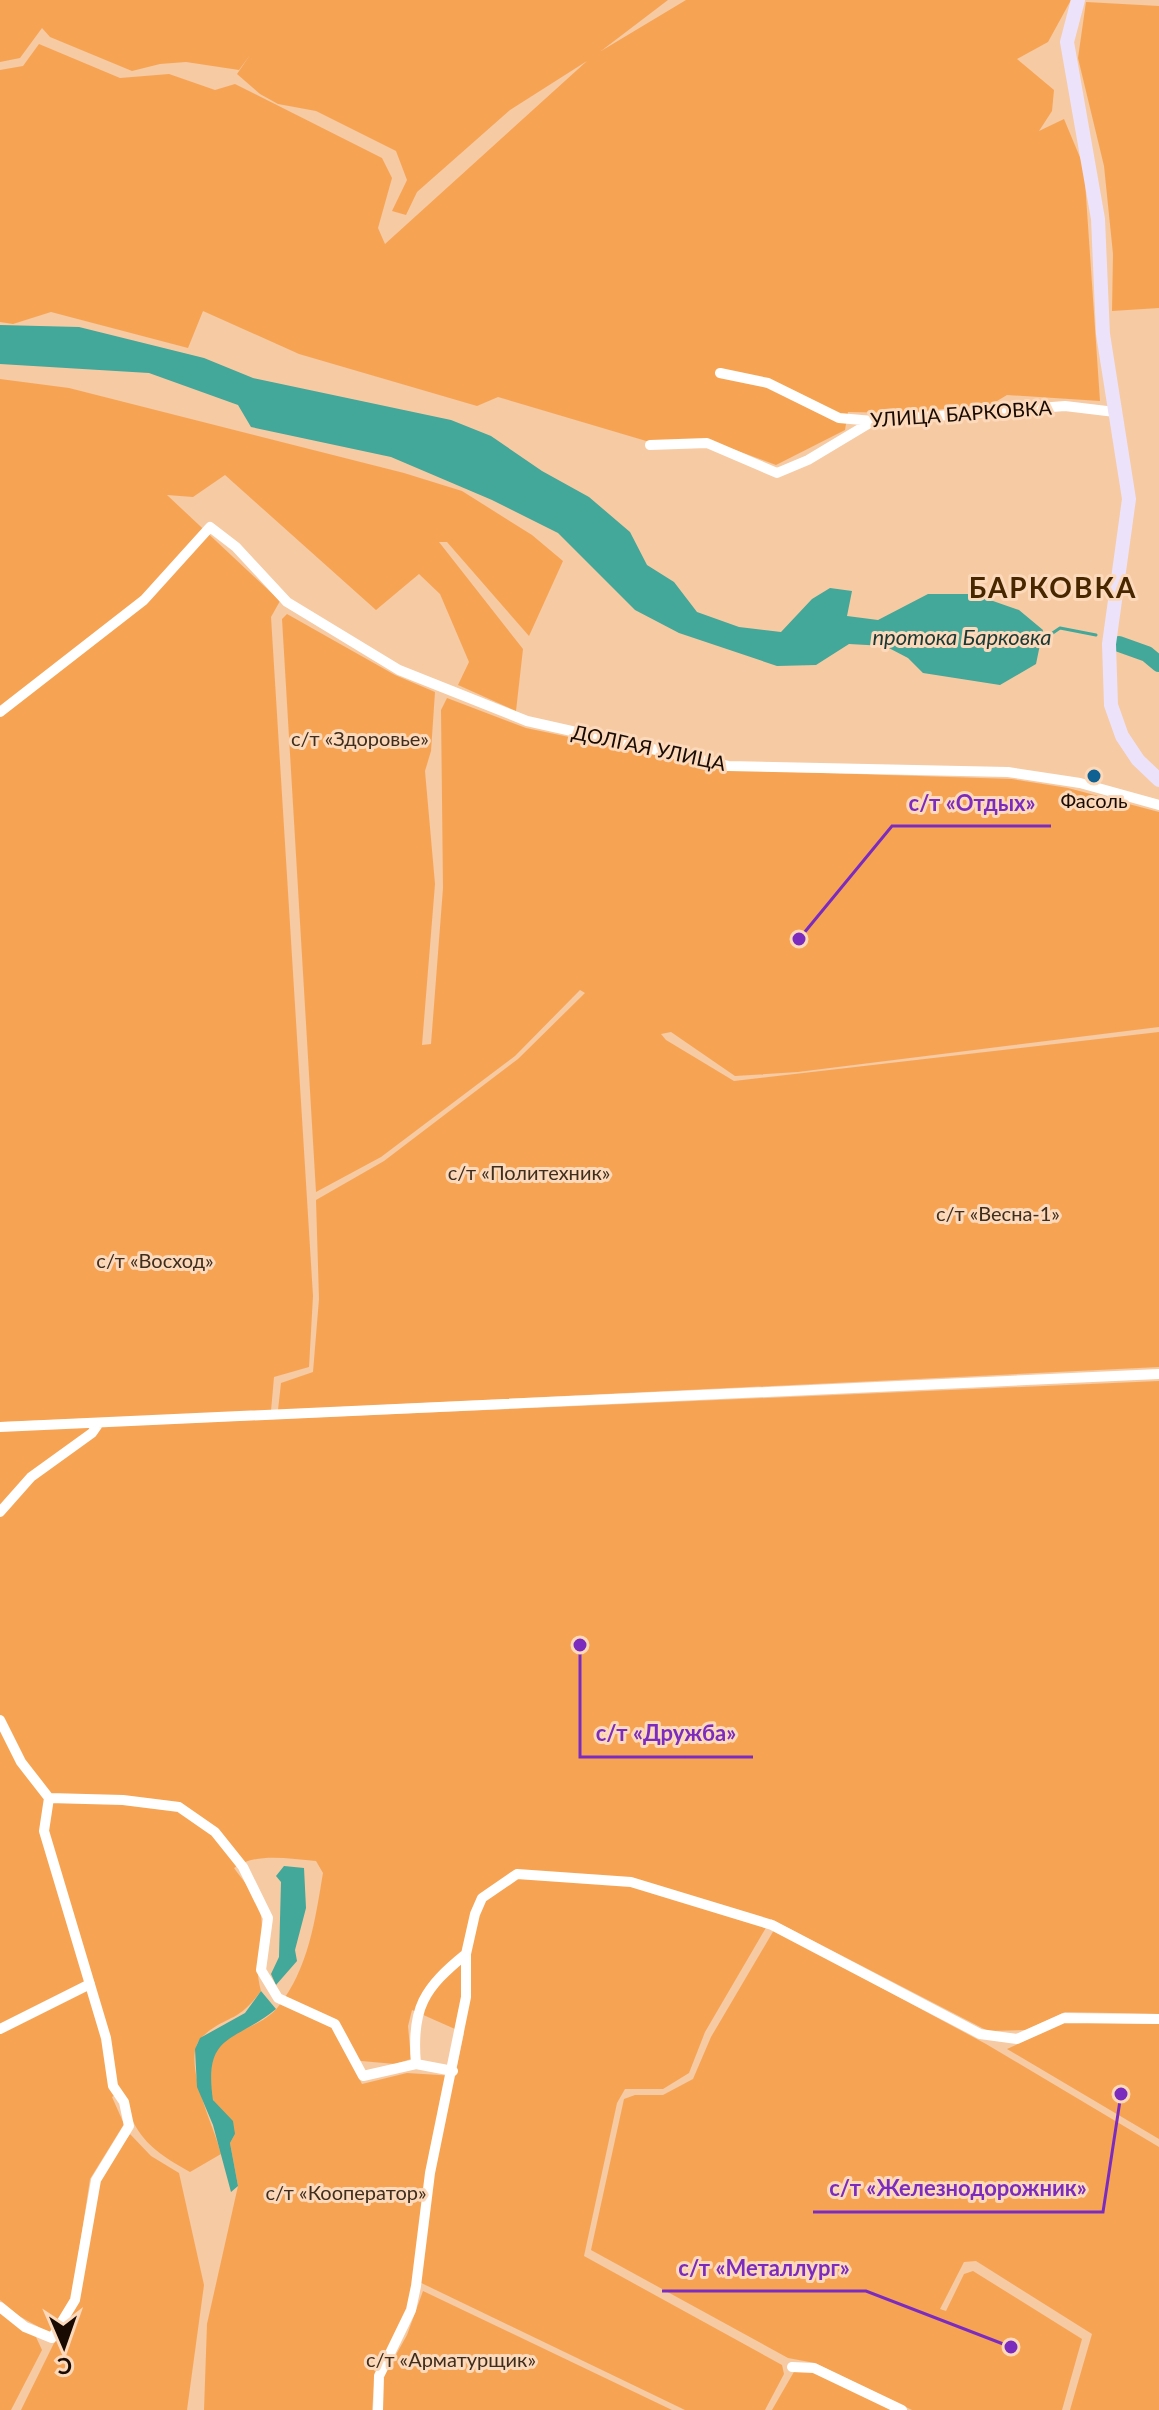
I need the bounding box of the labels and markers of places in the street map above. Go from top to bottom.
marker: Фасоль [1085,767,1103,785]
callout: с/т «Отдых» [892,780,1051,826]
place label: Фасоль [1061,788,1128,812]
callout: с/т «Дружба» [580,1711,753,1757]
callout: с/т «Железнодорожник» [813,2166,1103,2212]
callout: с/т «Металлург» [662,2245,866,2291]

